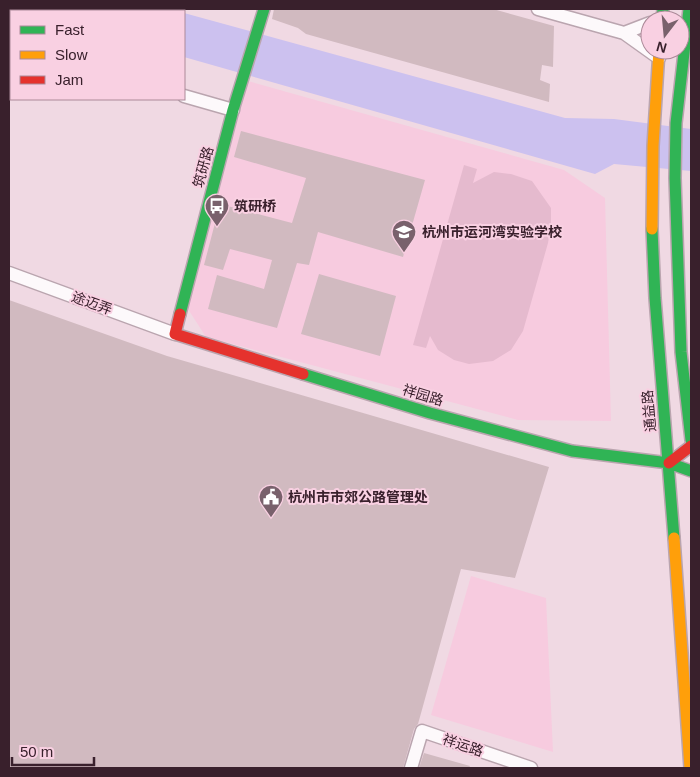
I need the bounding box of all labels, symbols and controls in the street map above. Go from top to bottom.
legend [10,10,185,100]
north arrow [640,10,690,60]
text: Fast [55,21,85,38]
text: N [654,38,668,57]
text: Slow [55,46,88,63]
text: Jam [55,71,83,88]
street label: 筑研路 [190,145,216,189]
bus stop icon: 筑研桥 [204,193,230,227]
place label: 筑研桥 [234,198,276,214]
school or university icon: 杭州市运河湾实验学校 [391,219,417,253]
place label: 杭州市运河湾实验学校 [422,224,562,240]
street label: 途迈弄 [70,288,114,318]
street label: 祥园路 [401,381,445,409]
street label: 通益路 [639,389,659,433]
public building icon: 杭州市市郊公路管理处 [258,484,284,518]
place label: 杭州市市郊公路管理处 [288,489,428,505]
street label: 祥运路 [441,731,485,759]
scale bar [12,734,95,766]
text: 50 m [20,743,53,760]

